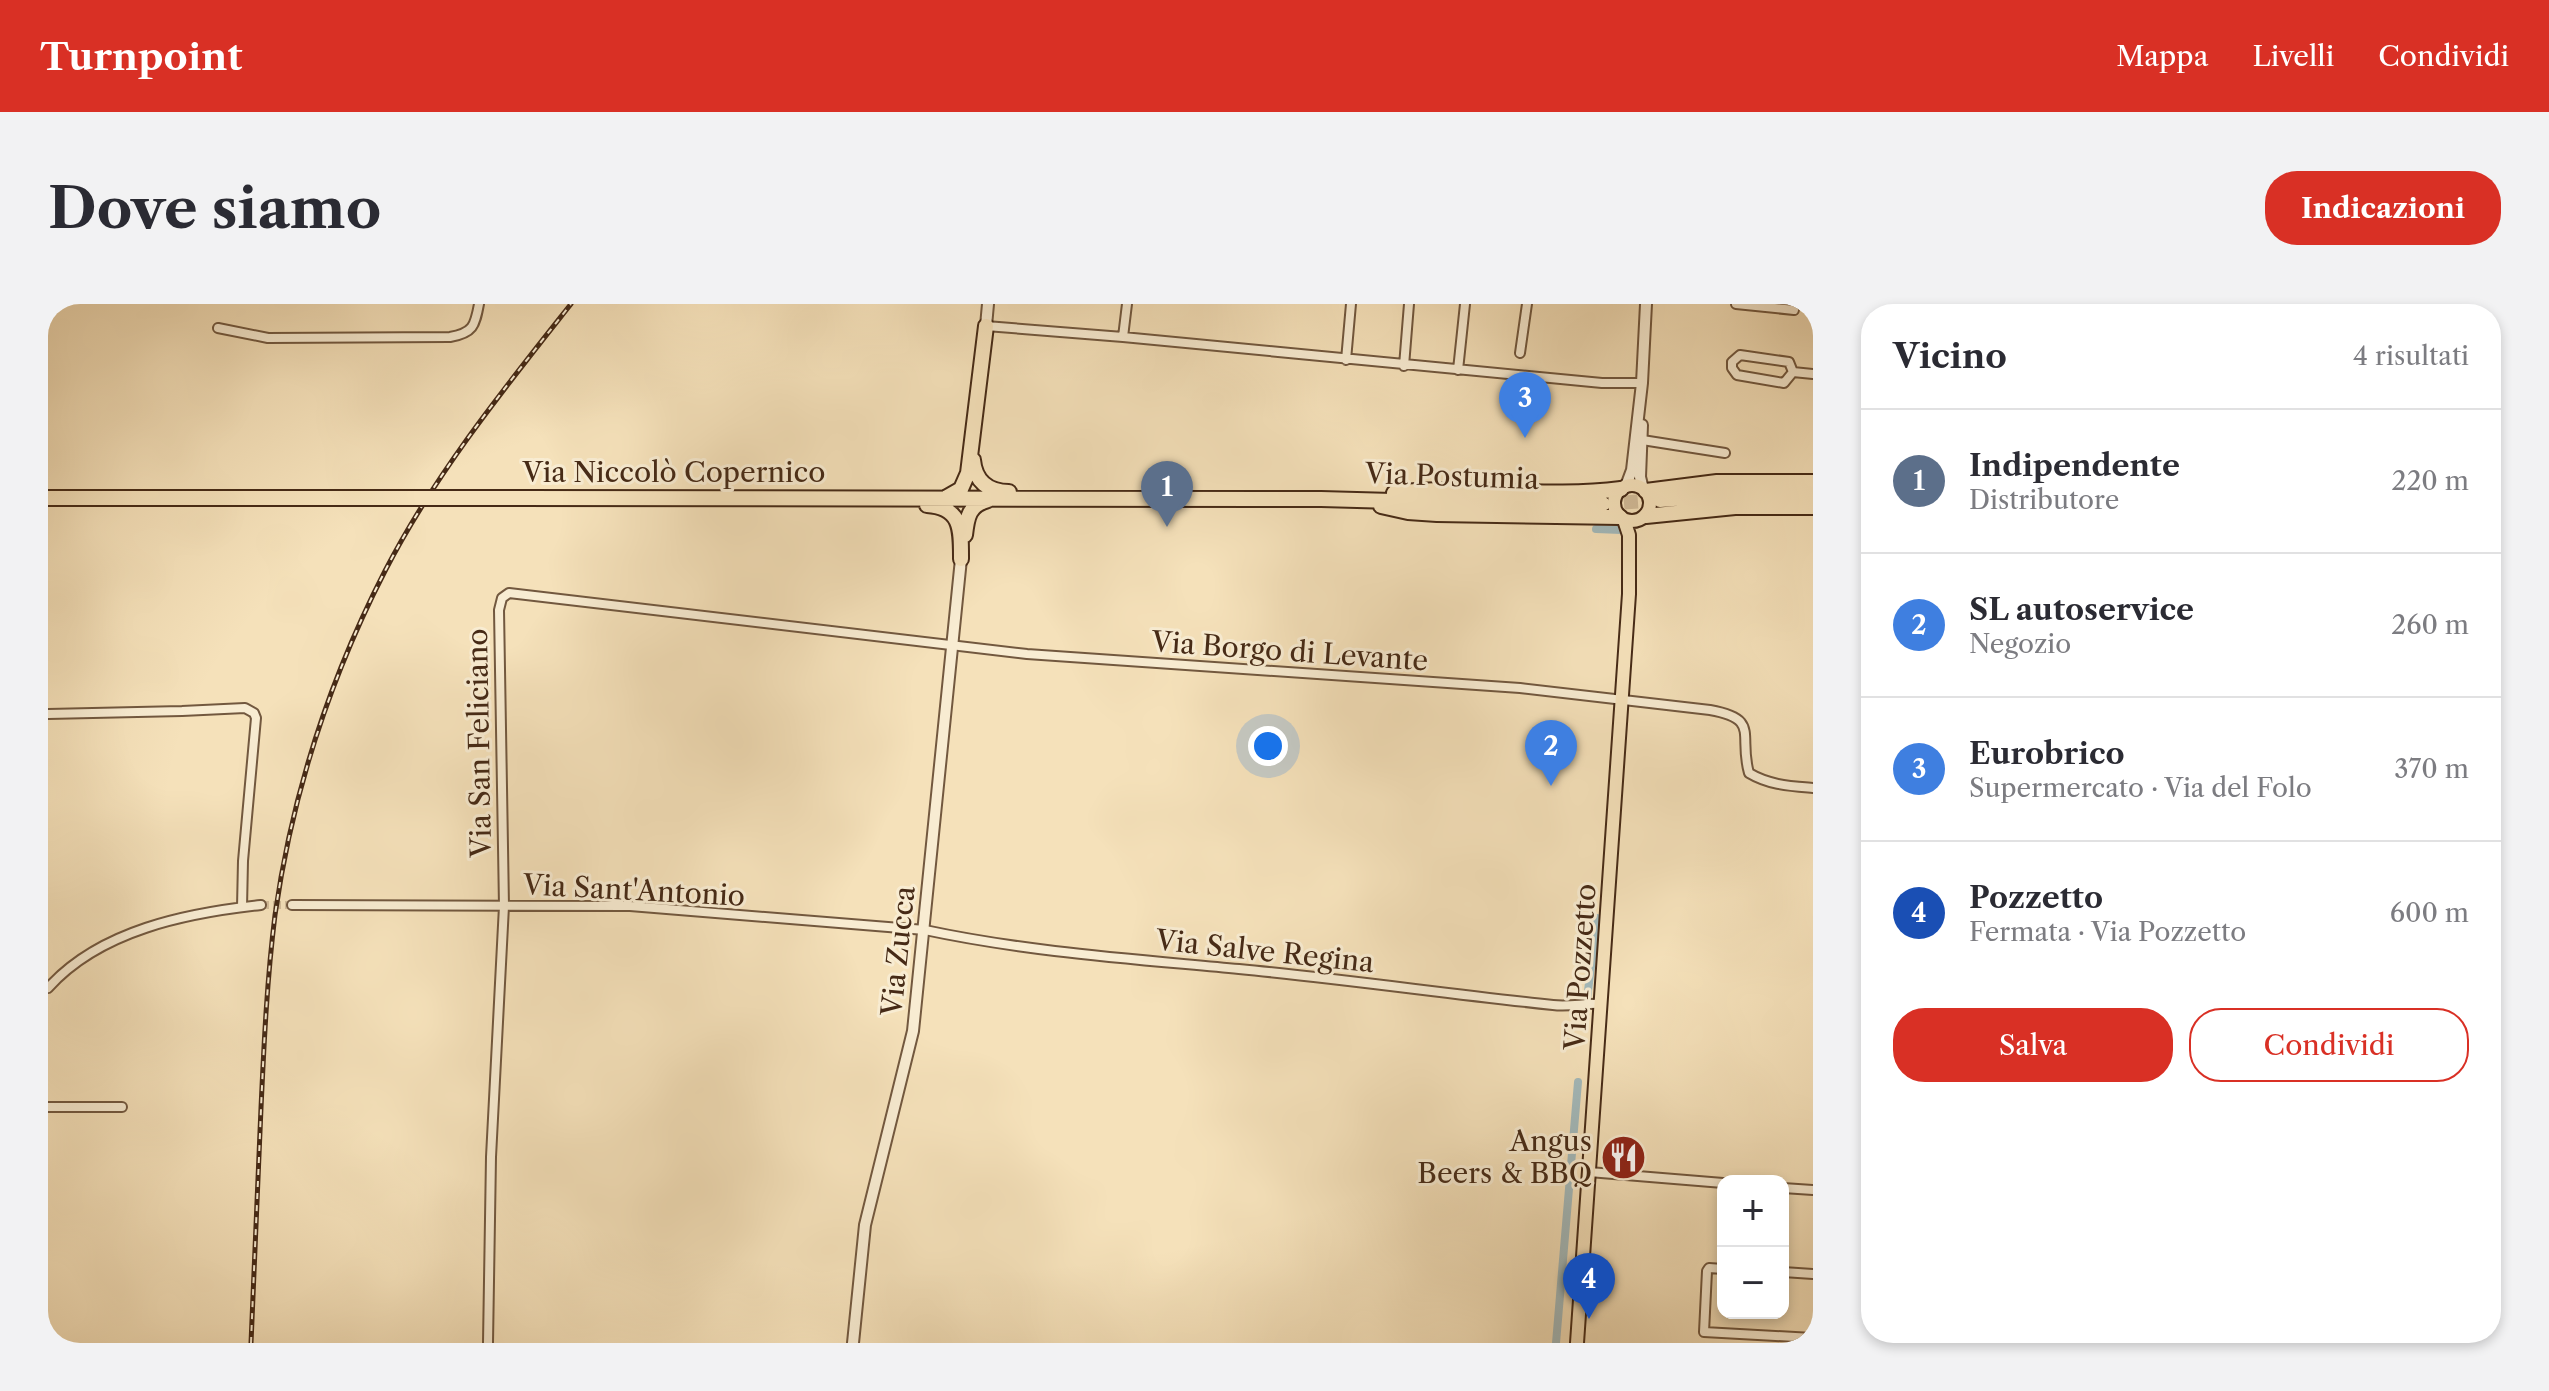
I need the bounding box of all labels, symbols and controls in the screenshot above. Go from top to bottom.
text: Turnpoint [40,33,242,80]
text: Mappa [2116,39,2208,73]
text: Livelli [2252,39,2334,73]
text: Condividi [2378,39,2509,73]
button: Indicazioni [2265,171,2501,245]
text: Dove siamo [48,174,381,243]
text: Vicino [1893,335,2007,377]
text: 4 risultati [2353,340,2469,372]
pin: 3 [1499,372,1551,438]
text: Indipendente [1969,447,2180,484]
street label: Via Niccolò Copernico [522,455,825,489]
street label: Via Postumia [1363,456,1540,496]
pin: 1 [1141,461,1193,527]
text: 1 [1913,465,1925,497]
text: 220 m [2391,465,2469,497]
text: Distributore [1969,484,2119,516]
text: SL autoservice [1969,591,2194,628]
text: 2 [1911,609,1927,641]
text: 260 m [2391,609,2469,641]
street label: Via Borgo di Levante [1150,624,1429,678]
street label: Via San Feliciano [460,628,498,859]
text: Negozio [1969,628,2071,660]
pin: 2 [1525,720,1577,786]
your location [1248,726,1288,766]
text: Eurobrico [1969,735,2125,772]
text: 3 [1912,753,1926,785]
text: 370 m [2394,753,2469,785]
text: Supermercato · Via del Folo [1969,772,2312,804]
street label: Via Sant'Antonio [521,867,746,913]
text: Pozzetto [1969,879,2103,916]
street label: Via Pozzetto [1557,882,1603,1053]
street label: Via Zucca [874,884,922,1019]
text: 4 [1911,897,1927,929]
text: 600 m [2390,897,2469,929]
text: Fermata · Via Pozzetto [1969,916,2246,948]
street label: Via Salve Regina [1153,923,1376,979]
button: Salva [1893,1008,2173,1082]
button: Condividi [2189,1008,2469,1082]
place label: Angus Beers & BBQ [1417,1124,1592,1190]
restaurant icon: Angus Beers & BBQ [1599,1133,1647,1181]
map controls [1717,1175,1789,1319]
button: + [1717,1175,1789,1247]
button: − [1717,1247,1789,1319]
pin: 4 [1563,1253,1615,1319]

